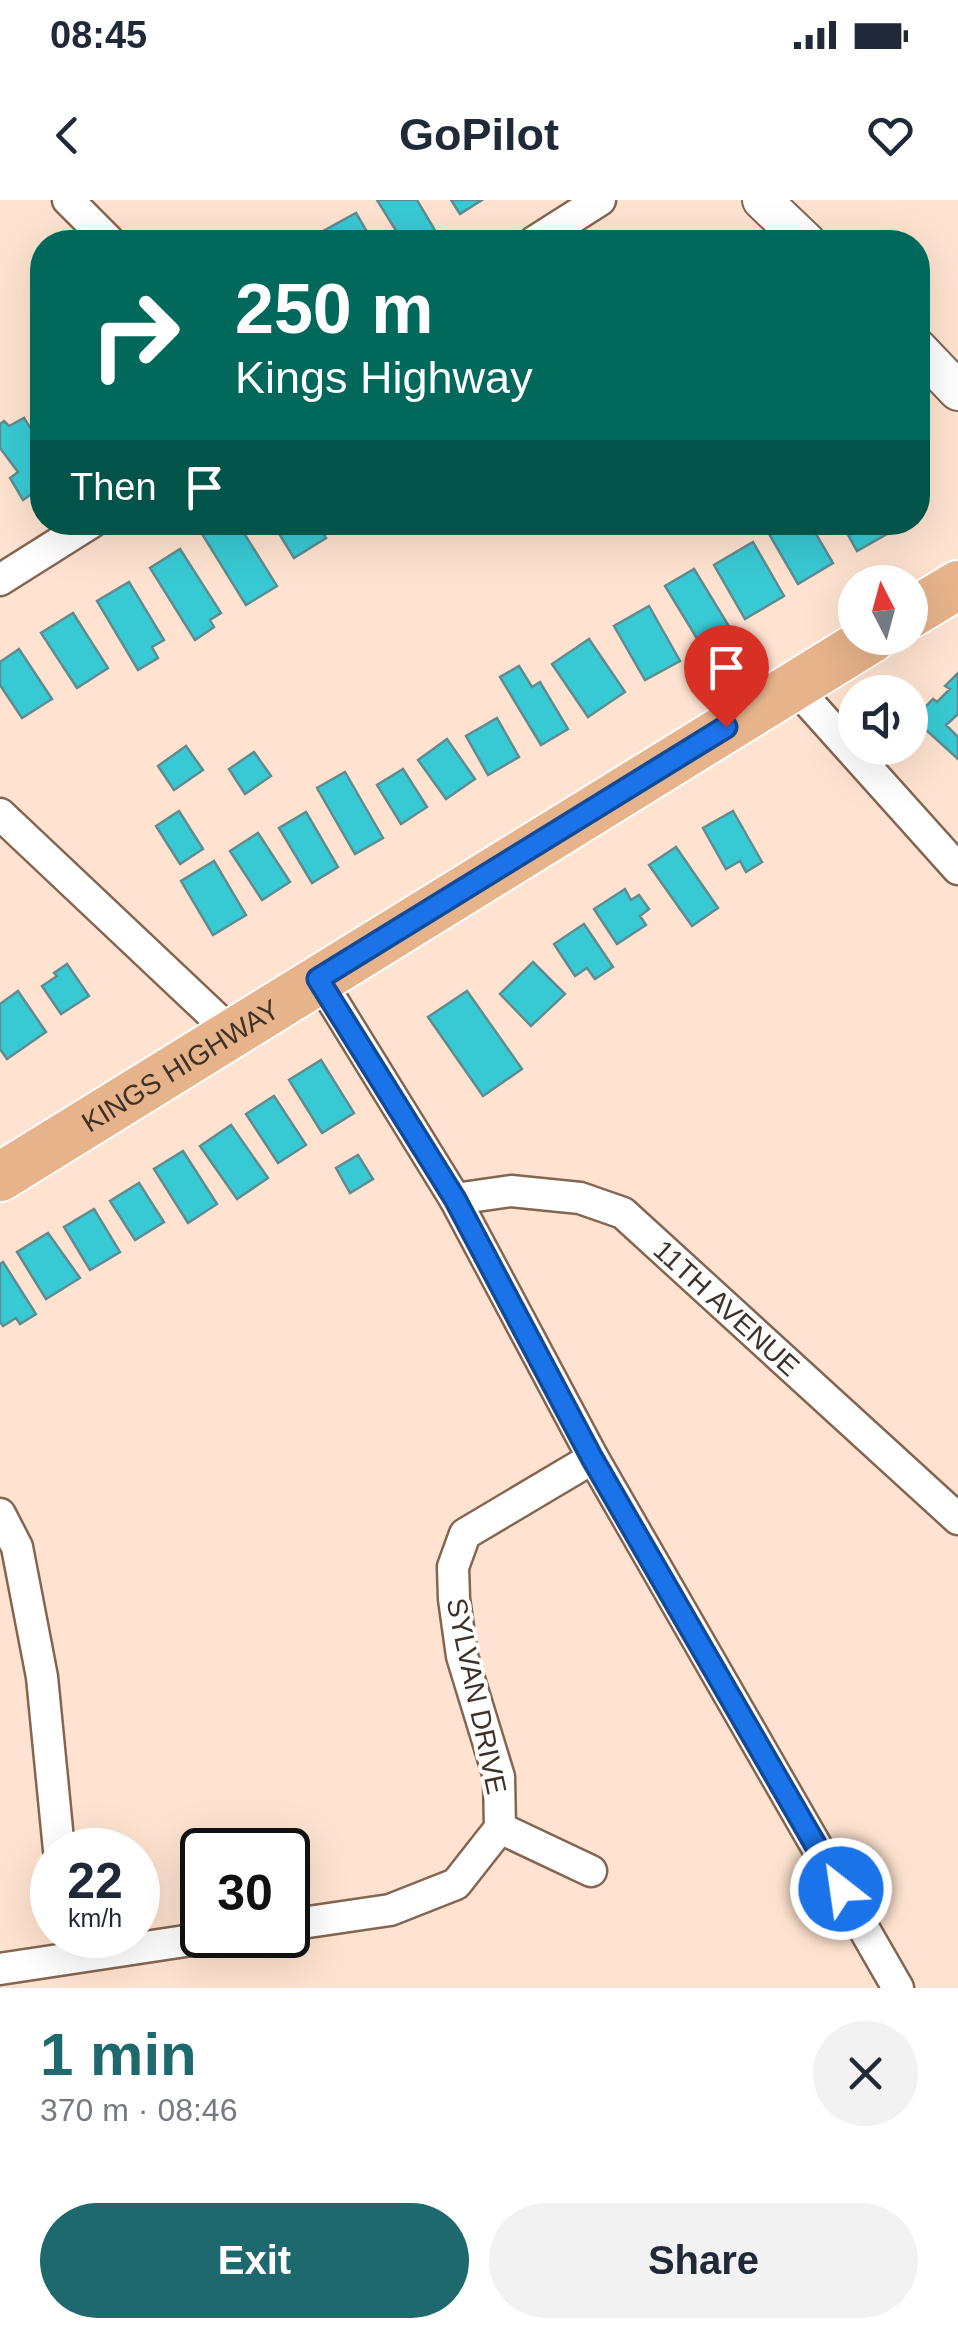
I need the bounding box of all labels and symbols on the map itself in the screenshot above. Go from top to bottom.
north arrow [838,565,928,655]
pin [684,625,769,728]
street label: KINGS HIGHWAY [76,993,285,1138]
street label: 11TH AVENUE [647,1234,805,1382]
street label: SYLVAN DRIVE [441,1595,512,1797]
speed limit sign: 30 [180,1828,310,1958]
position arrow [789,1837,893,1941]

